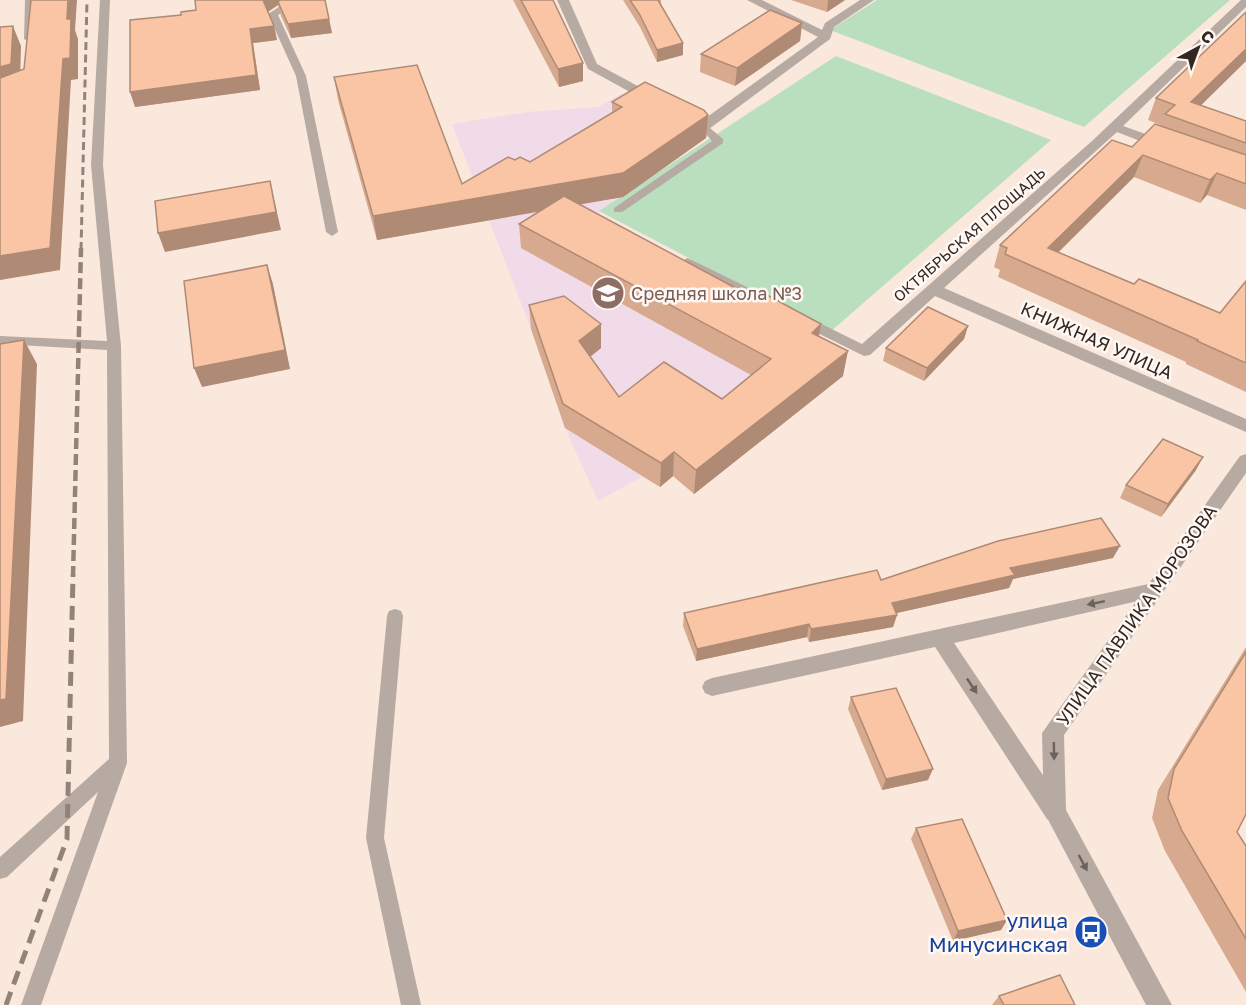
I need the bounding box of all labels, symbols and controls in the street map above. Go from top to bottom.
north arrow [1168,18,1228,78]
text: С [1197,25,1219,48]
street label: ОКТЯБРЬСКАЯ ПЛОЩАДЬ [889,163,1049,305]
school or university icon: Средняя школа №3 [590,275,626,311]
place label: Средняя школа №3 [631,282,802,304]
street label: КНИЖНАЯ УЛИЦА [1018,297,1176,383]
street label: УЛИЦА ПАВЛИКА МОРОЗОВА [1051,500,1221,730]
one-way arrow [1087,599,1105,609]
one-way arrow [966,678,977,694]
one-way arrow [1049,742,1058,761]
one-way arrow [1078,855,1088,872]
place label: улица Минусинская [929,907,1068,957]
bus stop icon: улица Минусинская [1073,914,1109,950]

